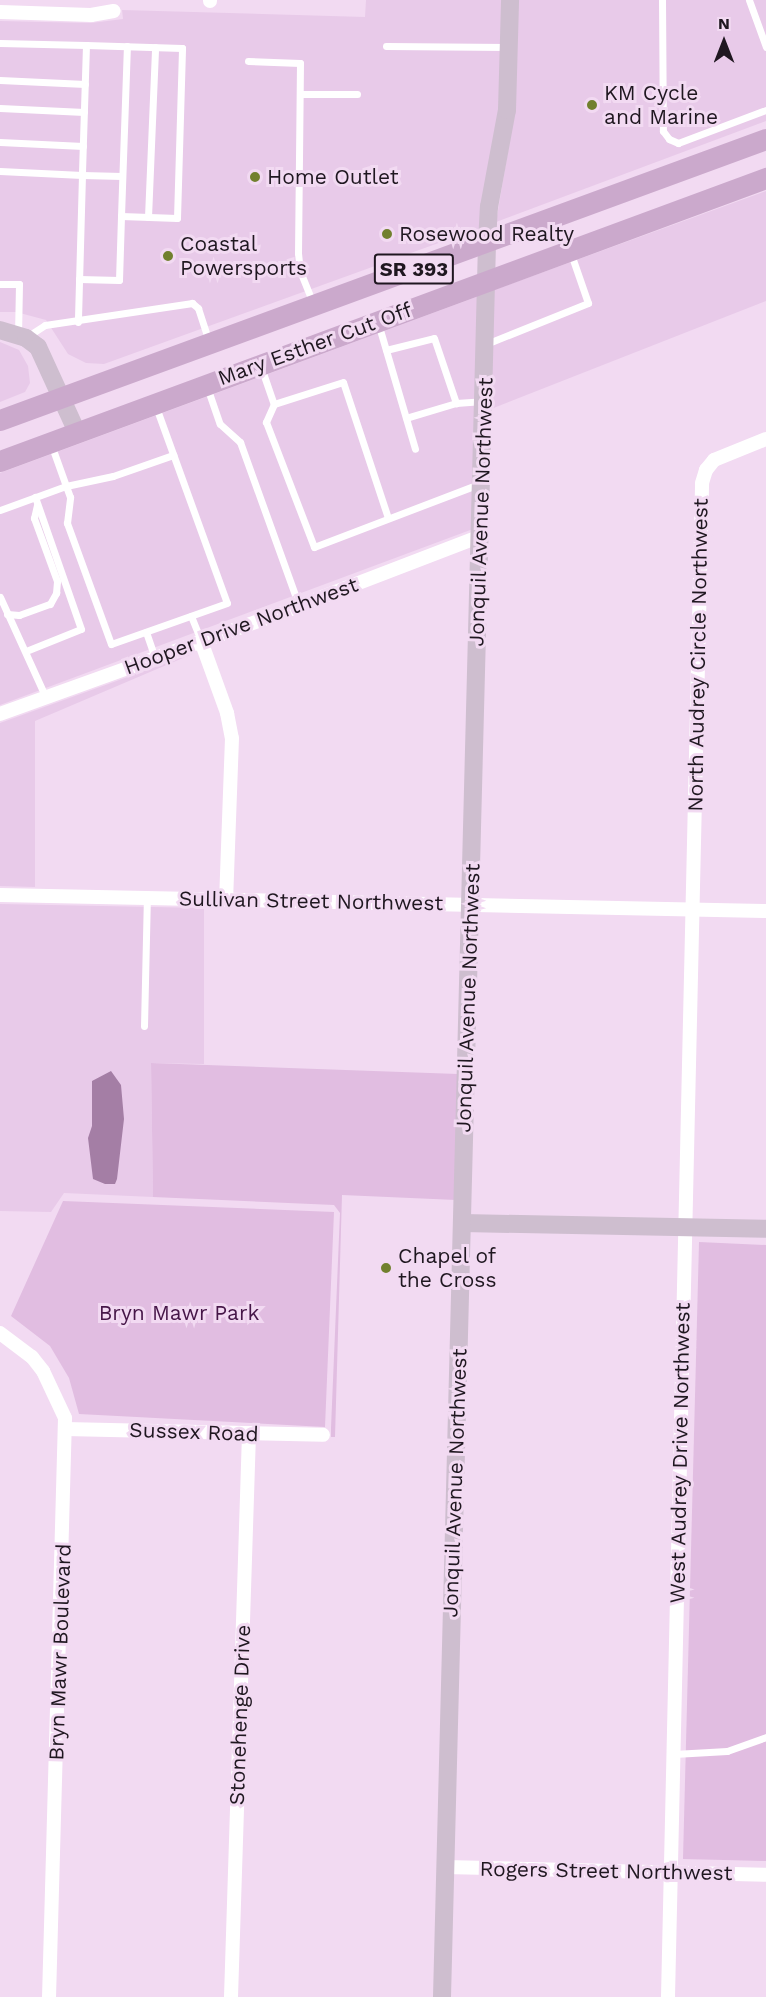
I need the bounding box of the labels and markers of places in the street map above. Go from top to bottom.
place label: KM Cycle and Marine [604,80,718,130]
marker: KM Cycle and Marine [585,98,599,112]
place label: Home Outlet [267,164,399,190]
marker: Home Outlet [248,170,262,184]
place label: Rosewood Realty [399,221,574,247]
marker: Rosewood Realty [380,227,394,241]
place label: Coastal Powersports [180,231,307,281]
marker: Coastal Powersports [161,249,175,263]
place label: Chapel of the Cross [398,1243,497,1293]
marker: Chapel of the Cross [379,1261,393,1275]

